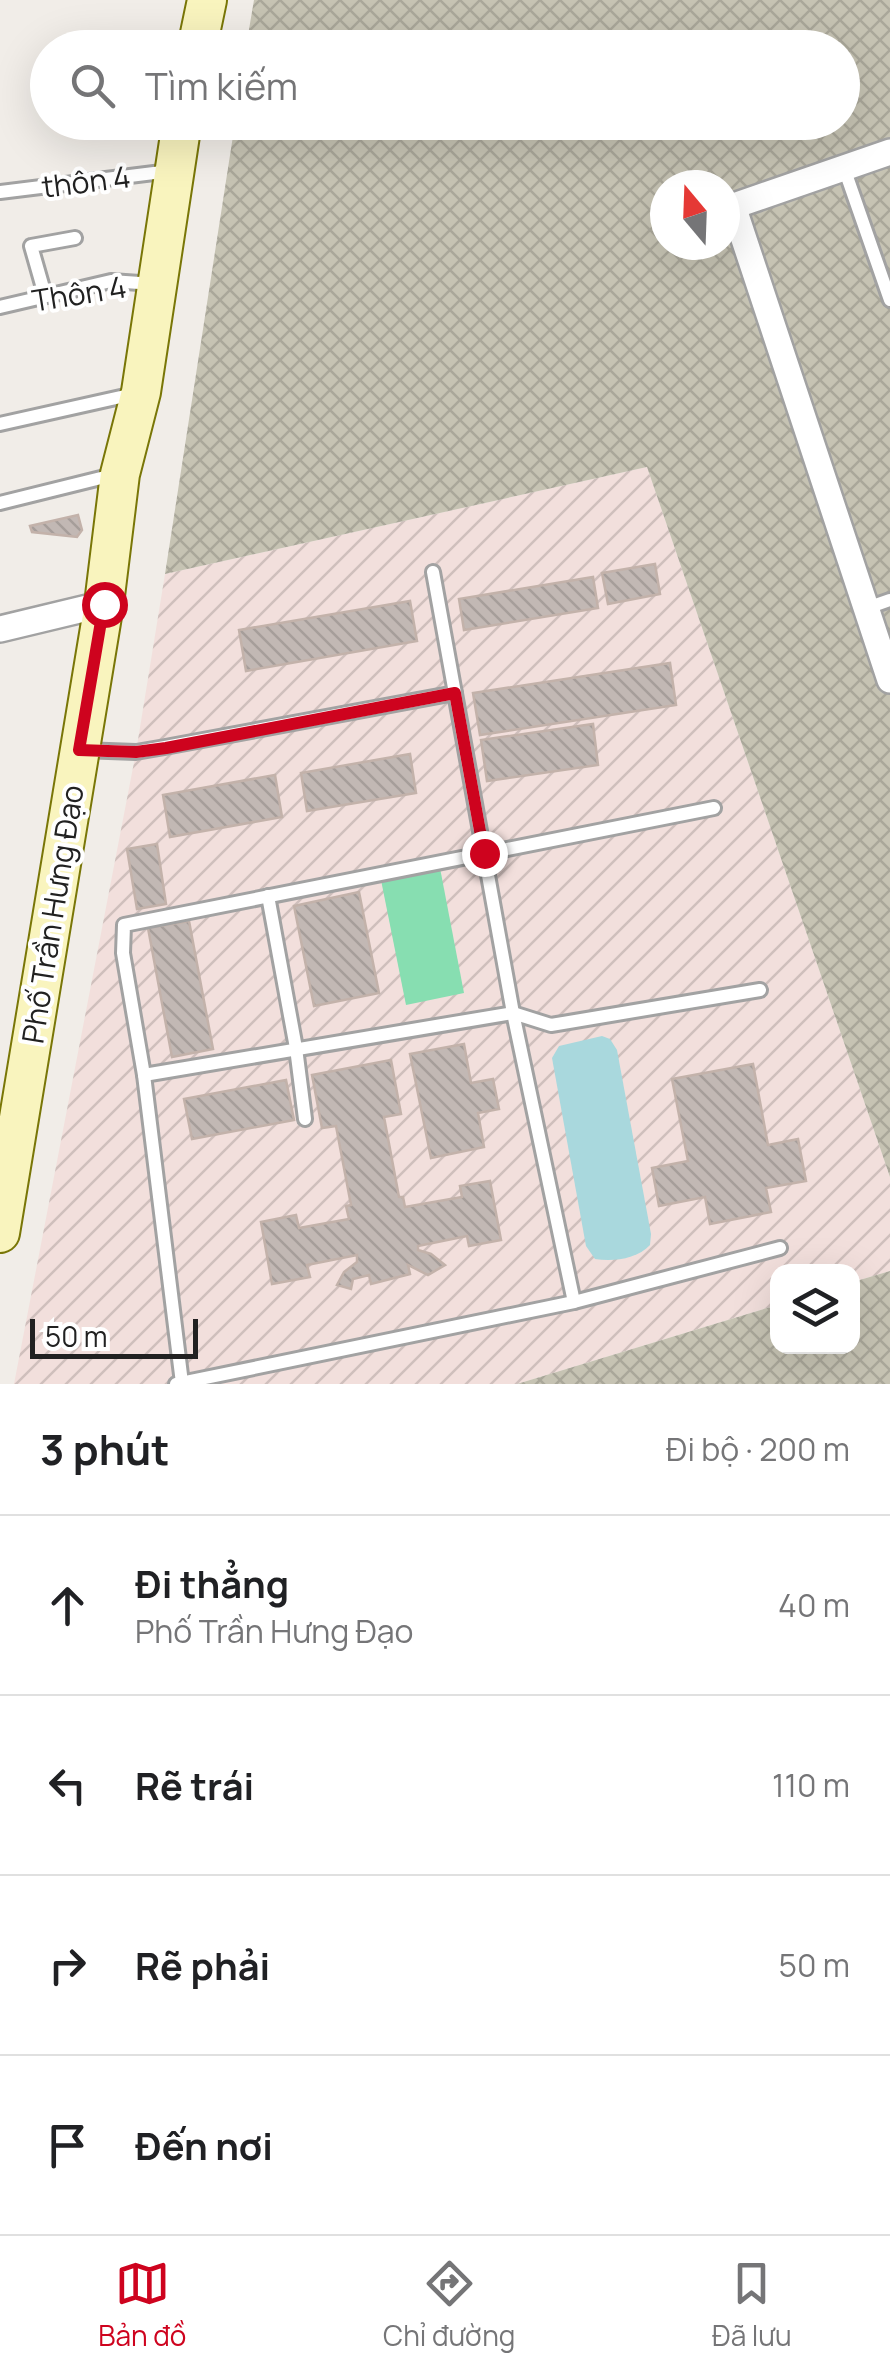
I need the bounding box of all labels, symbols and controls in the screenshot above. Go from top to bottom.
search box [30,30,860,140]
icon: search [65,58,120,113]
text: Tìm kiếm [145,59,298,111]
street label: thôn 4 [39,155,133,207]
north arrow [650,170,740,260]
street label: Thôn 4 [29,265,129,321]
route start [82,582,128,628]
street label: Phố Trần Hưng Đạo [11,782,93,1046]
route end [462,831,508,877]
map controls [770,1264,860,1354]
button: layers [770,1264,860,1354]
scale bar [30,1314,198,1358]
text: 50 m [45,1317,108,1355]
text: 3 phút [40,1420,169,1478]
text: Đi bộ · 200 m [666,1427,850,1471]
text: Đi thẳng [135,1557,289,1609]
icon: ahead [40,1578,95,1633]
text: 40 m [778,1583,850,1627]
text: Phố Trần Hưng Đạo [135,1609,414,1653]
icon: left [40,1758,95,1813]
text: Rẽ trái [135,1759,254,1811]
text: 110 m [772,1763,850,1807]
icon: right [40,1938,95,1993]
text: Rẽ phải [135,1939,270,1991]
text: 50 m [778,1943,850,1987]
icon: arrive [40,2118,95,2173]
text: Đến nơi [135,2119,273,2171]
tab: Bản đồ [98,2256,186,2354]
tab: Chỉ đường [383,2256,515,2354]
tab: Đã lưu [712,2256,792,2354]

